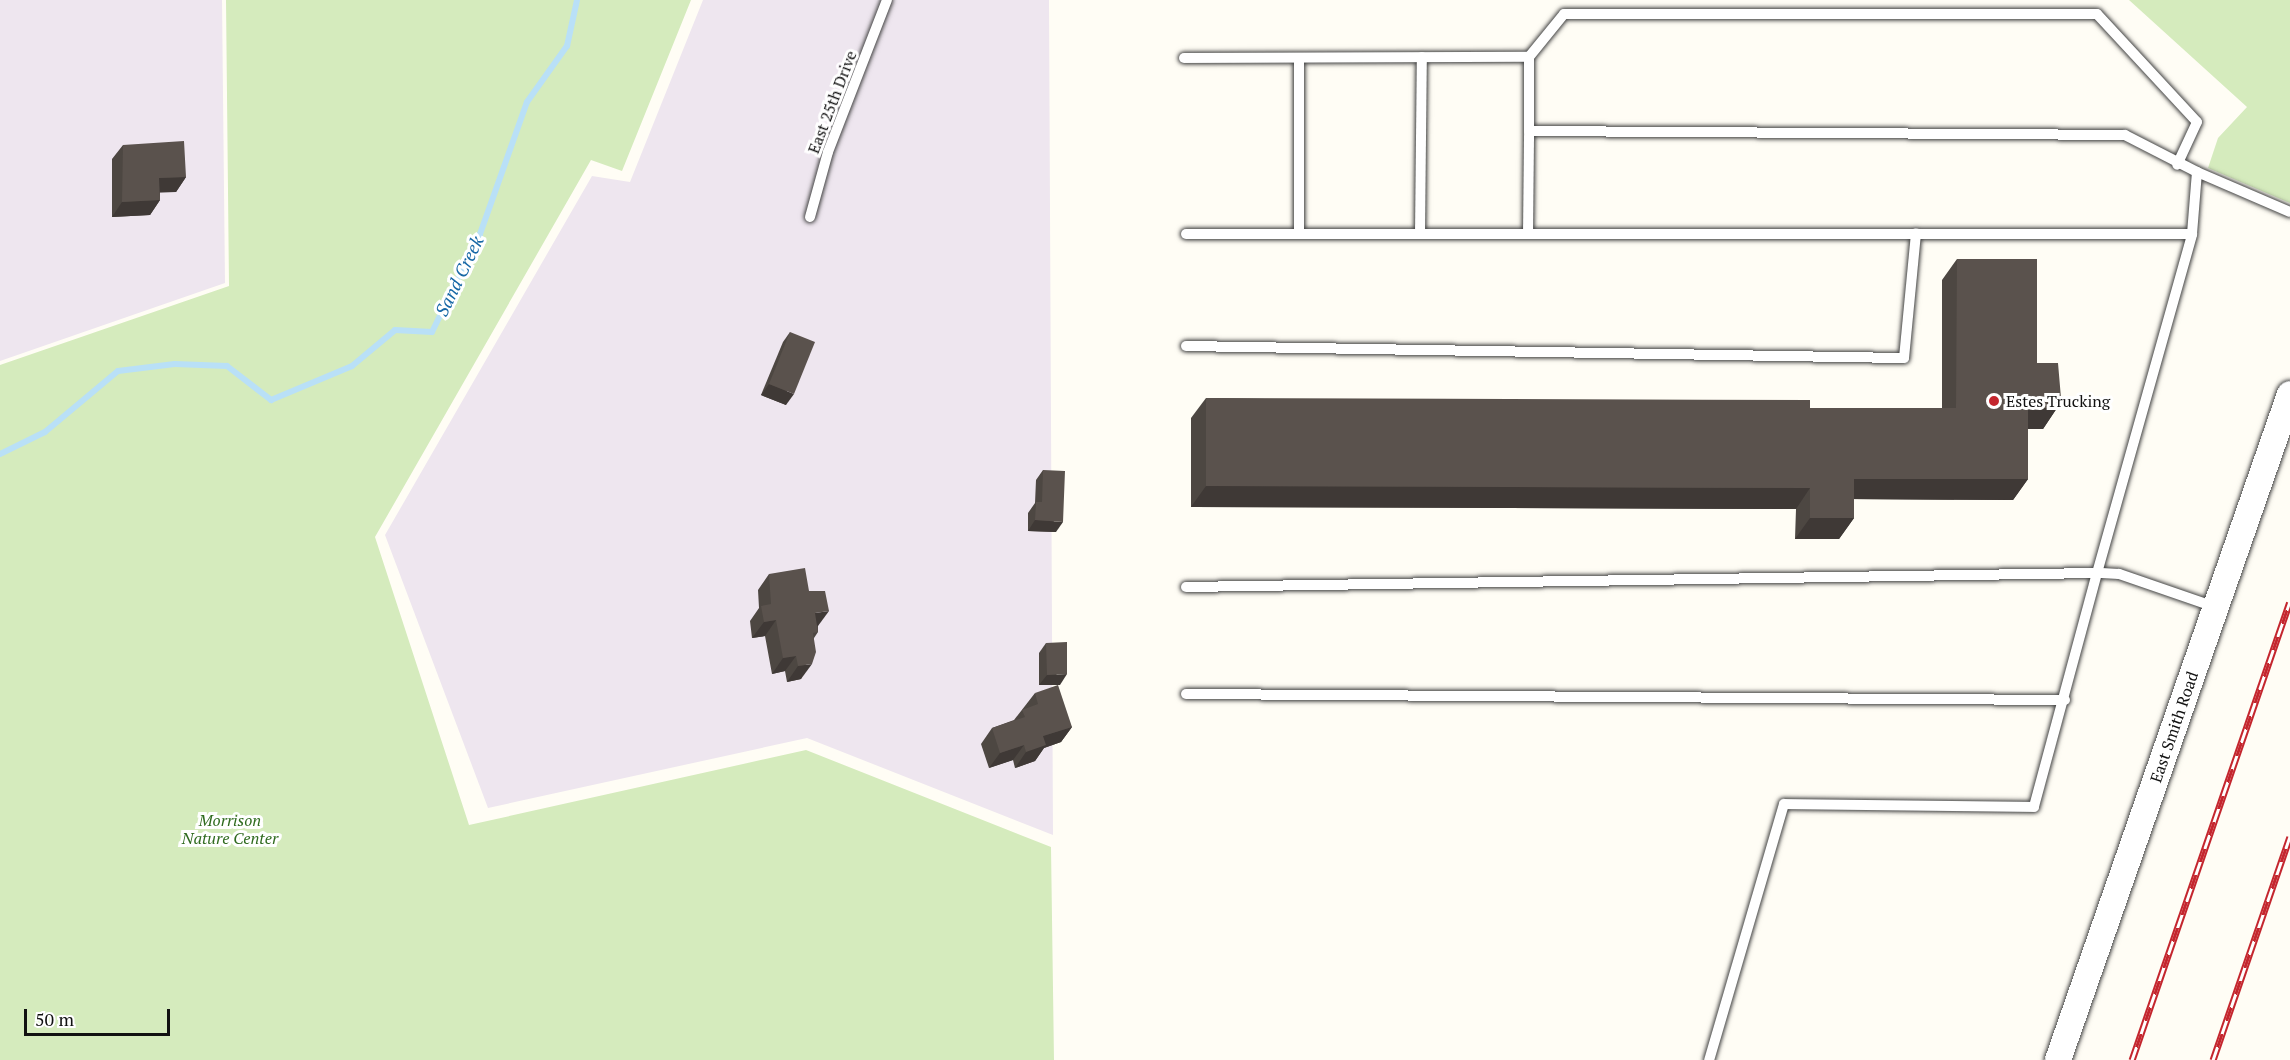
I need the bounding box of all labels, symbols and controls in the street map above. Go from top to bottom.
street label: East 25th Drive [804,48,860,156]
water label: Sand Creek [430,232,488,320]
place label: Estes Trucking [2006,391,2110,411]
marker: Estes Trucking [1987,394,2001,408]
street label: East Smith Road [2146,669,2202,785]
park label: Morrison Nature Center [182,810,278,848]
scale bar [27,997,172,1035]
text: 50 m [35,1007,74,1031]

